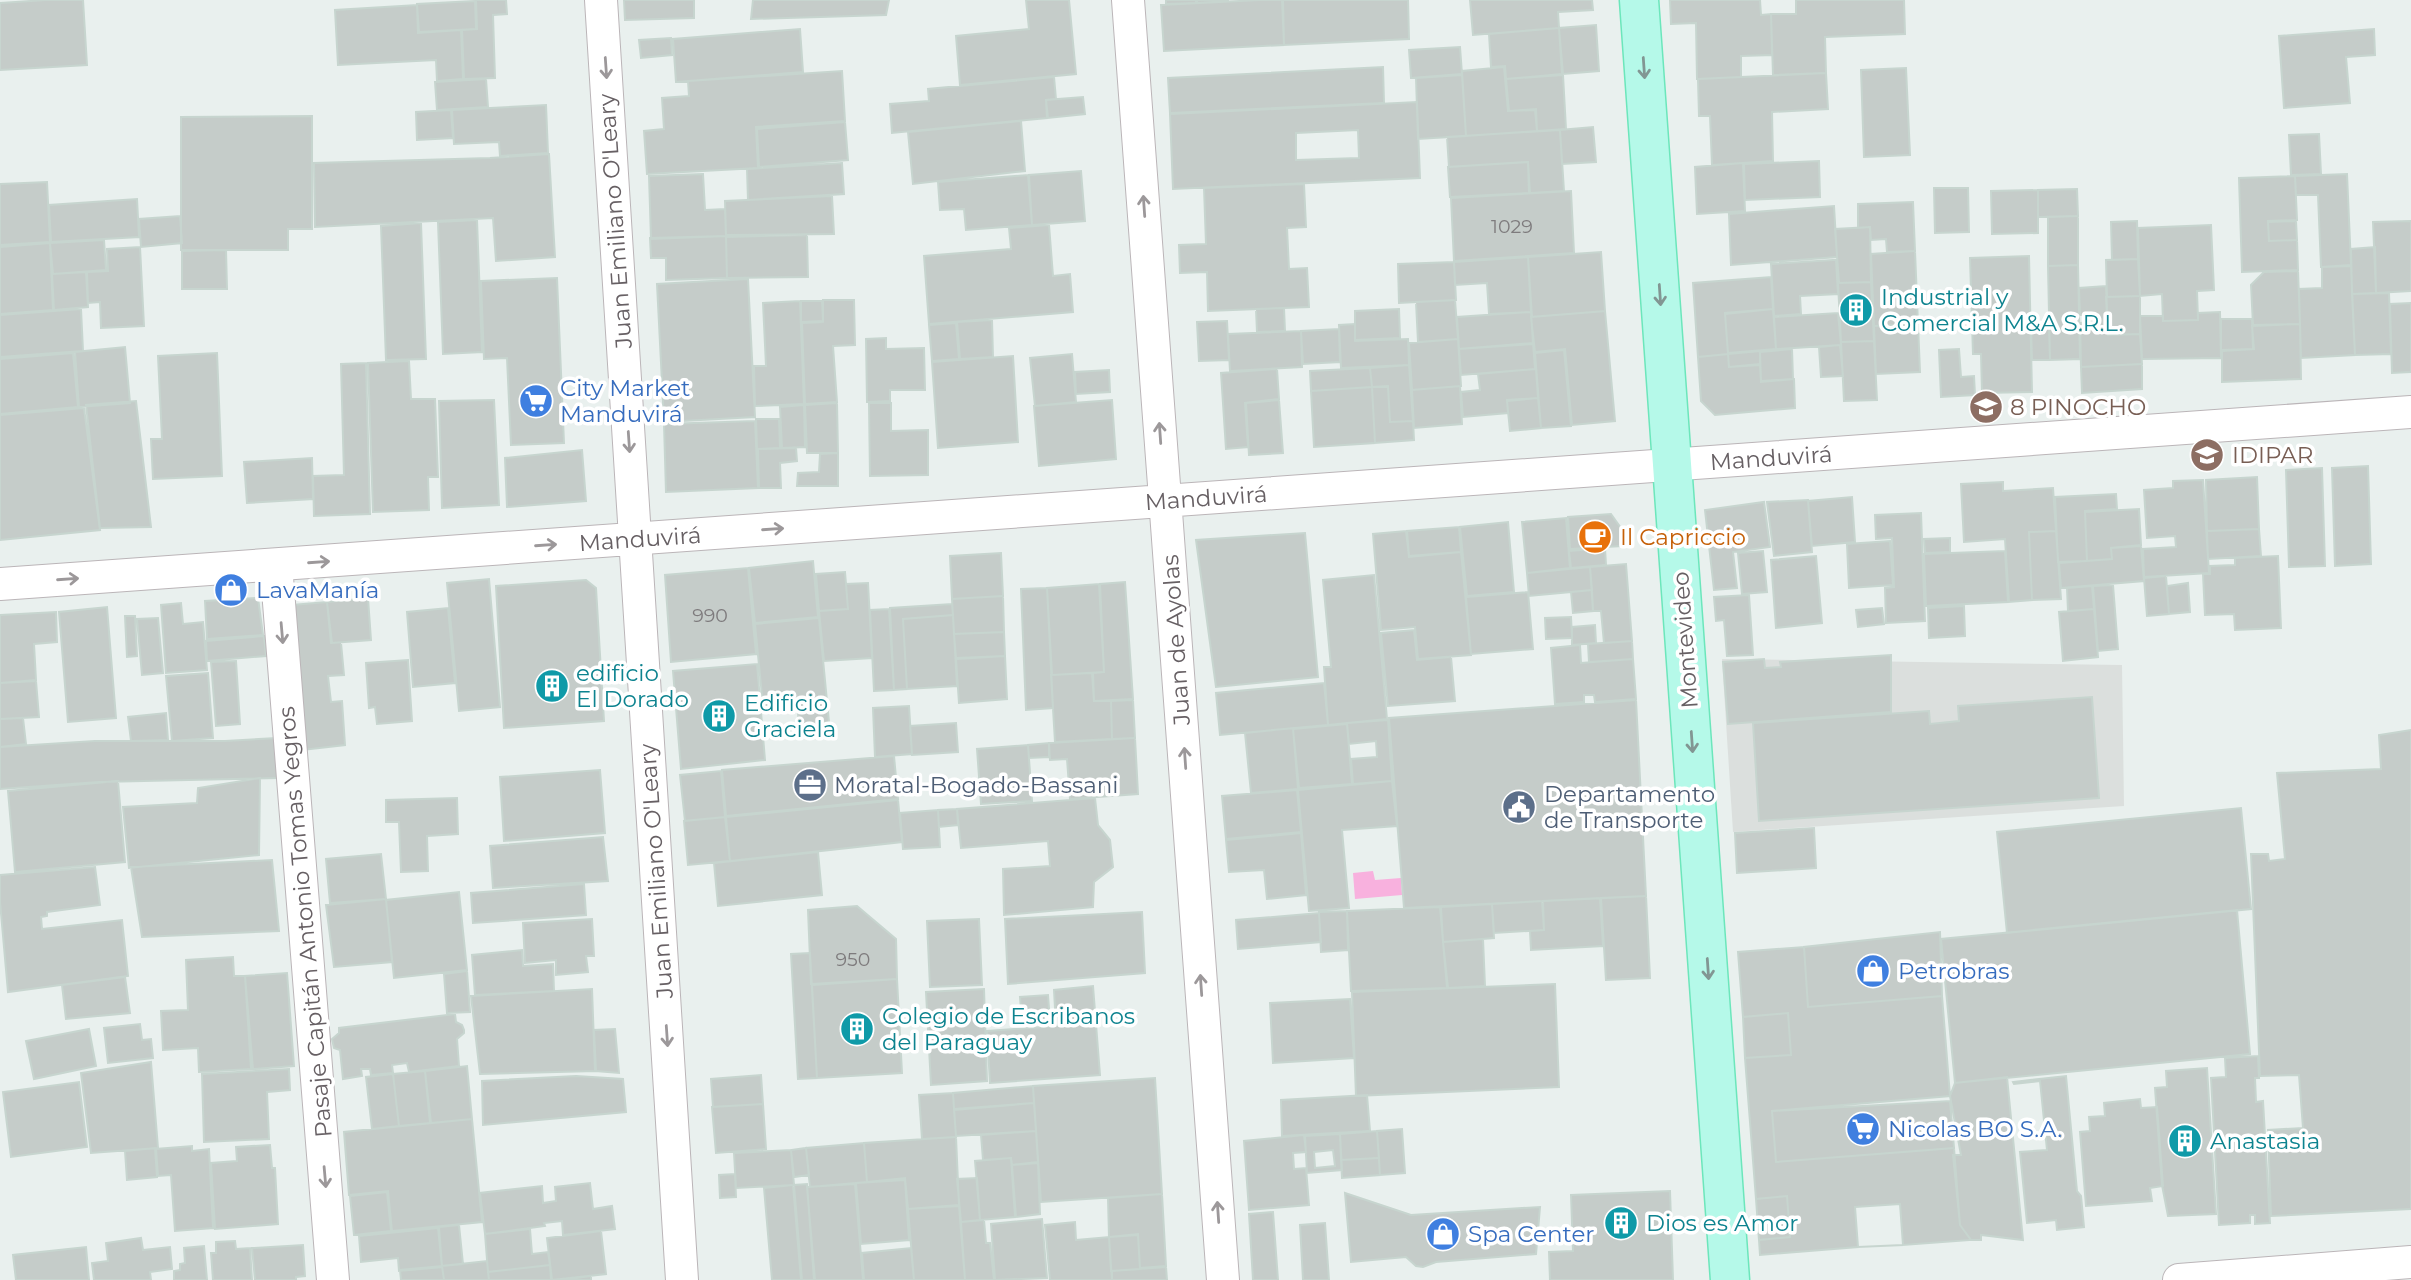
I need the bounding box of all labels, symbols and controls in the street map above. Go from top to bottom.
one-way arrow [600,56,613,79]
one-way arrow [1637,56,1650,79]
street label: Juan Emiliano O'Leary [592,92,638,350]
one-way arrow [1137,196,1150,218]
house number: 1029 [1491,215,1533,238]
one-way arrow [1654,283,1667,306]
place label: Industrial y Comercial M&A S.R.L. [1881,283,2123,337]
building icon: Industrial y Comercial M&A S.R.L. [1837,291,1875,329]
place label: City Market Manduvirá [560,374,690,428]
supermarket icon: City Market Manduvirá [517,382,555,420]
school or university icon: 8 PINOCHO [1967,388,2005,426]
place label: 8 PINOCHO [2010,393,2146,421]
one-way arrow [1154,422,1167,445]
one-way arrow [623,430,636,453]
school or university icon: IDIPAR [2188,436,2226,474]
street label: Manduvirá [1709,440,1833,476]
place label: IDIPAR [2232,441,2314,469]
street label: Manduvirá [1144,480,1268,516]
cafe icon: Il Capriccio [1576,518,1614,556]
street label: Manduvirá [578,521,702,557]
one-way arrow [762,522,784,535]
place label: Il Capriccio [1620,523,1746,551]
one-way arrow [535,539,558,552]
street label: Juan de Ayolas [1156,554,1196,727]
one-way arrow [308,555,331,568]
shop icon: LavaManía [212,571,250,609]
street label: Montevideo [1666,571,1704,709]
one-way arrow [56,573,79,586]
place label: LavaManía [256,576,379,604]
house number: 990 [692,604,728,627]
one-way arrow [276,621,289,643]
place label: edificio El Dorado [576,659,689,713]
building icon: edificio El Dorado [533,667,571,705]
place label: Edificio Graciela [744,689,836,743]
building icon: Edificio Graciela [700,697,738,735]
street label: Pasaje Capitán Antonio Tomas Yegros [272,705,338,1139]
one-way arrow [1686,730,1699,753]
street label: Juan Emiliano O'Leary [633,742,679,1000]
one-way arrow [1178,747,1191,770]
office icon: Moratal-Bogado-Bassani [791,766,829,804]
place label: Moratal-Bogado-Bassani [834,771,1118,799]
place label: Departamento de Transporte [1544,780,1715,834]
public building icon: Departamento de Transporte [1500,788,1538,826]
house number: 950 [836,948,870,971]
shop icon: Petrobras [1854,952,1892,990]
one-way arrow [1702,957,1715,980]
place label: Petrobras [1898,957,2009,985]
one-way arrow [1195,974,1208,997]
place label: Colegio de Escribanos del Paraguay [882,1002,1135,1056]
building icon: Colegio de Escribanos del Paraguay [838,1010,876,1048]
one-way arrow [661,1024,674,1046]
supermarket icon: Nicolas BO S.A. [1844,1110,1882,1148]
place label: Nicolas BO S.A. [1888,1115,2062,1143]
building icon: Anastasia [2166,1122,2204,1160]
place label: Anastasia [2210,1127,2320,1155]
one-way arrow [319,1165,332,1188]
one-way arrow [1211,1201,1224,1224]
building icon: Dios es Amor [1602,1204,1640,1242]
place label: Dios es Amor [1646,1209,1799,1237]
shop icon: Spa Center [1424,1215,1462,1253]
place label: Spa Center [1468,1220,1595,1248]

